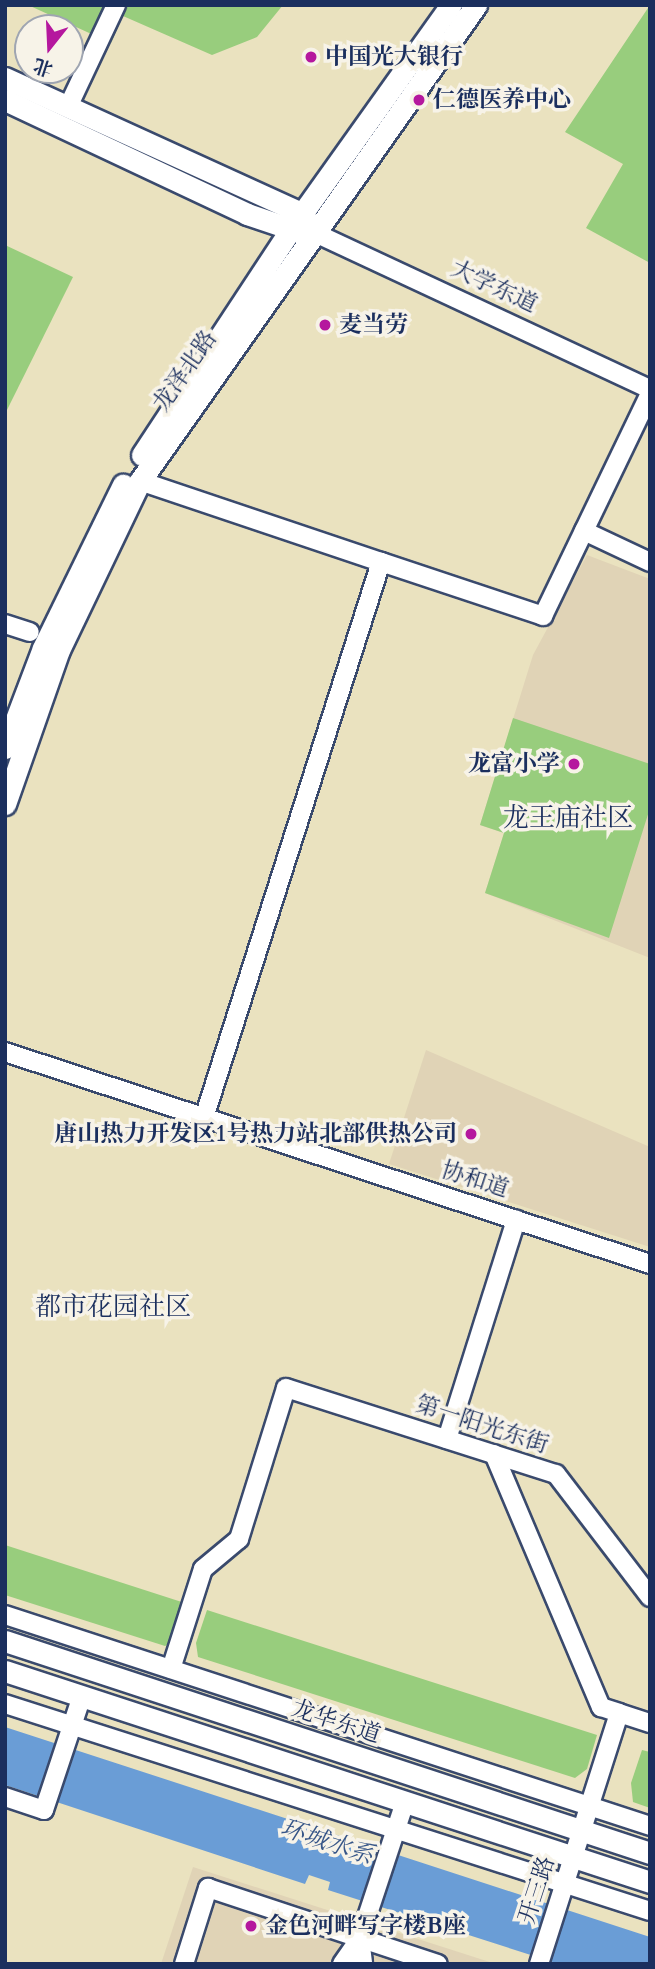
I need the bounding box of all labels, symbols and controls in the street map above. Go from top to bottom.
north arrow [14,14,84,84]
place label: 中国光大银行 [325,43,463,71]
marker: 中国光大银行 [303,49,319,65]
text: 北 [30,52,56,82]
place label: 仁德医养中心 [433,86,571,114]
marker: 仁德医养中心 [411,92,427,108]
street label: 大学东道 [446,255,542,319]
place label: 麦当劳 [339,311,408,339]
marker: 麦当劳 [317,317,333,333]
street label: 龙泽北路 [147,325,223,417]
place label: 龙富小学 [468,750,560,778]
marker: 龙富小学 [566,756,582,772]
district label: 龙王庙社区 [503,802,633,834]
place label: 唐山热力开发区1号热力站北部供热公司 [54,1120,457,1148]
marker: 唐山热力开发区1号热力站北部供热公司 [463,1126,479,1142]
street label: 协和道 [438,1156,512,1204]
district label: 都市花园社区 [35,1291,191,1323]
street label: 第一阳光东街 [412,1391,552,1459]
street label: 龙华东道 [288,1695,384,1749]
water label: 环城水系 [277,1813,377,1871]
street label: 开三路 [513,1853,561,1927]
place label: 金色河畔写字楼B座 [265,1912,466,1940]
marker: 金色河畔写字楼B座 [243,1918,259,1934]

